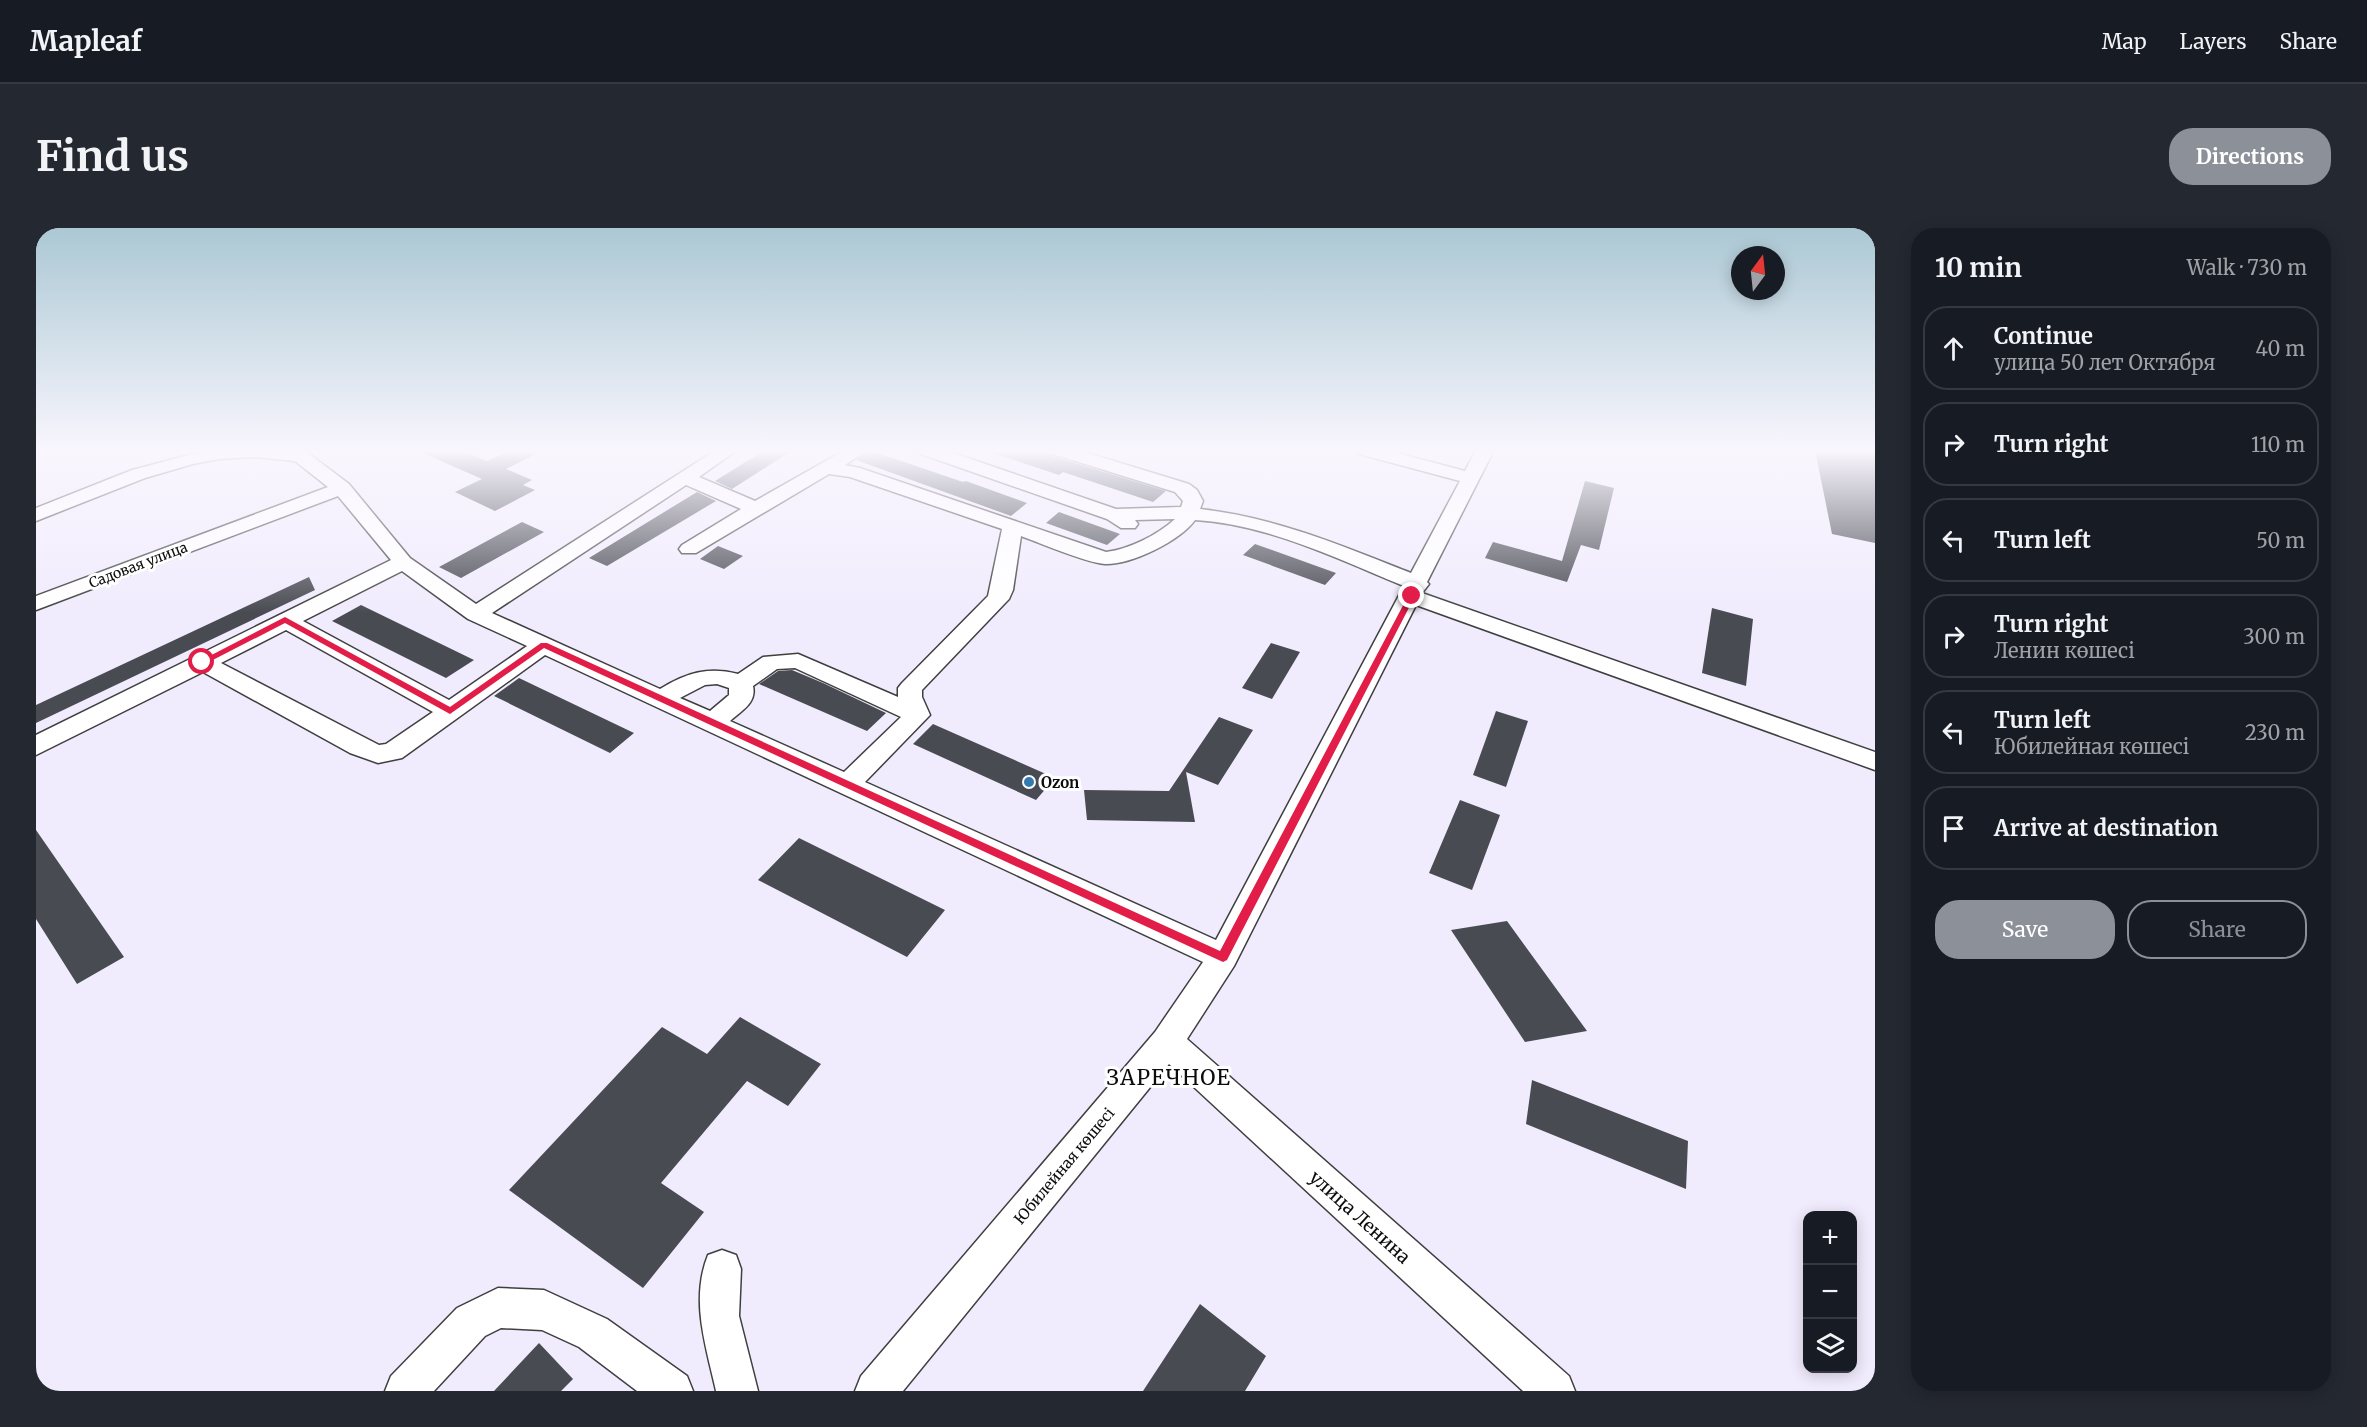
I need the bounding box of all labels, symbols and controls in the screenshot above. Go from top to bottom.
text: Mapleaf [30,23,142,59]
text: Map [2102,28,2147,55]
text: Layers [2180,28,2247,55]
text: Share [2280,28,2337,55]
button: Directions [2169,128,2331,185]
text: Find us [36,130,189,182]
north arrow [1731,246,1785,300]
text: 10 min [1935,251,2022,284]
text: Walk · 730 m [2187,255,2307,280]
text: Continue [1994,322,2093,350]
icon: ahead [1937,332,1970,365]
text: 40 m [2255,336,2305,361]
text: улица 50 лет Октября [1994,350,2215,375]
icon: right [1937,428,1970,461]
text: Turn right [1994,430,2108,458]
text: 110 m [2251,432,2305,457]
icon: left [1937,524,1970,557]
text: Turn left [1994,526,2091,554]
text: 50 m [2256,528,2305,553]
street label: Садовая улица [86,538,190,592]
route end [1398,582,1424,608]
text: Turn right [1994,610,2108,638]
icon: right [1937,620,1970,653]
text: 300 m [2243,624,2305,649]
text: Ленин көшесі [1994,638,2135,663]
route start [188,648,214,674]
text: Turn left [1994,706,2091,734]
icon: left [1937,716,1970,749]
text: 230 m [2245,720,2305,745]
text: Юбилейная көшесі [1994,734,2189,759]
place label: Ozon [1041,773,1079,792]
marker: Ozon [1022,775,1036,789]
icon: arrive [1937,812,1970,845]
text: Arrive at destination [1994,814,2218,842]
button: Save [1935,900,2115,959]
button: Share [2127,900,2307,959]
district label: ЗАРЕЧНОЕ [1107,1064,1231,1091]
street label: Юбилейная көшесі [1010,1104,1118,1228]
street label: улица Ленина [1305,1166,1416,1269]
map controls [1803,1211,1857,1373]
button: + [1803,1211,1857,1265]
button: − [1803,1265,1857,1319]
button: layers [1803,1319,1857,1373]

